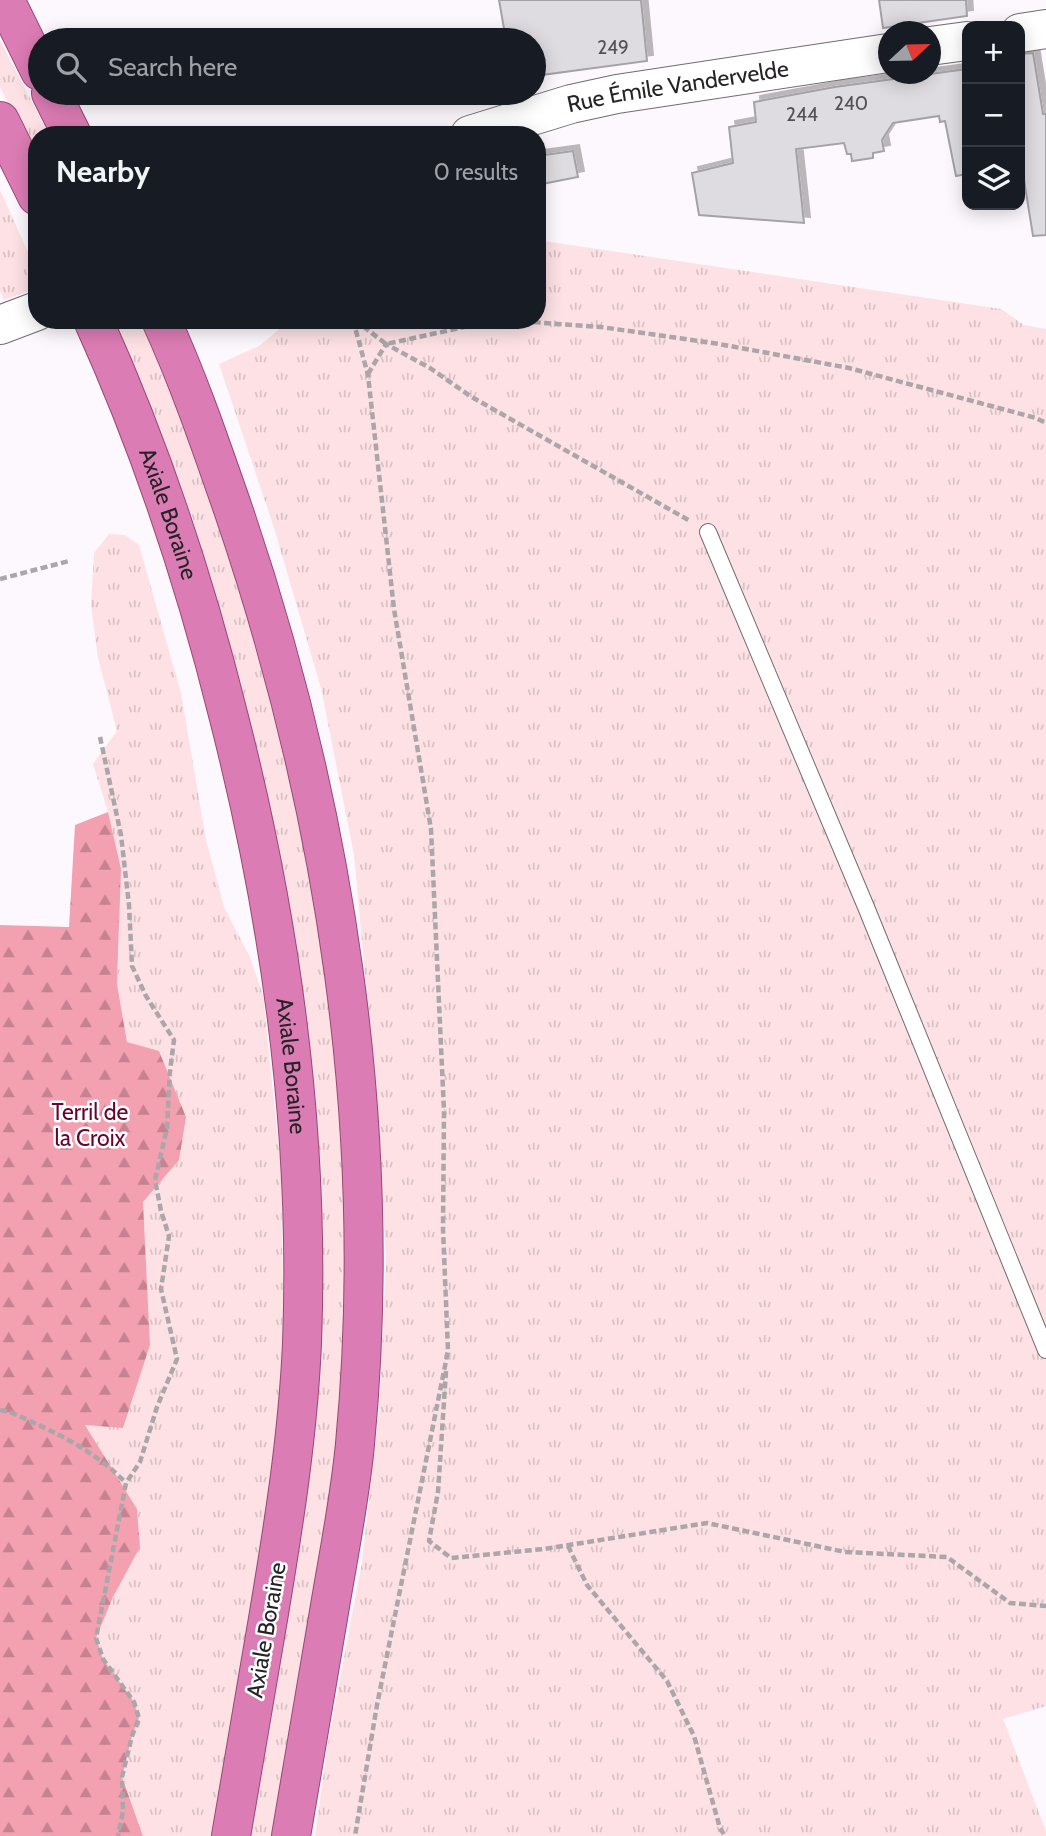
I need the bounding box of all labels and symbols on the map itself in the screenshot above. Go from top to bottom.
north arrow [878,21,941,84]
house number: 249 [597,36,629,59]
street label: Rue Émile Vandervelde [564,54,791,118]
house number: 240 [834,92,868,115]
house number: 244 [786,103,818,126]
street label: Axiale Boraine [133,444,204,583]
street label: Axiale Boraine [270,996,312,1135]
park label: Terril de la Croix [52,1098,129,1152]
street label: Axiale Boraine [240,1560,292,1700]

